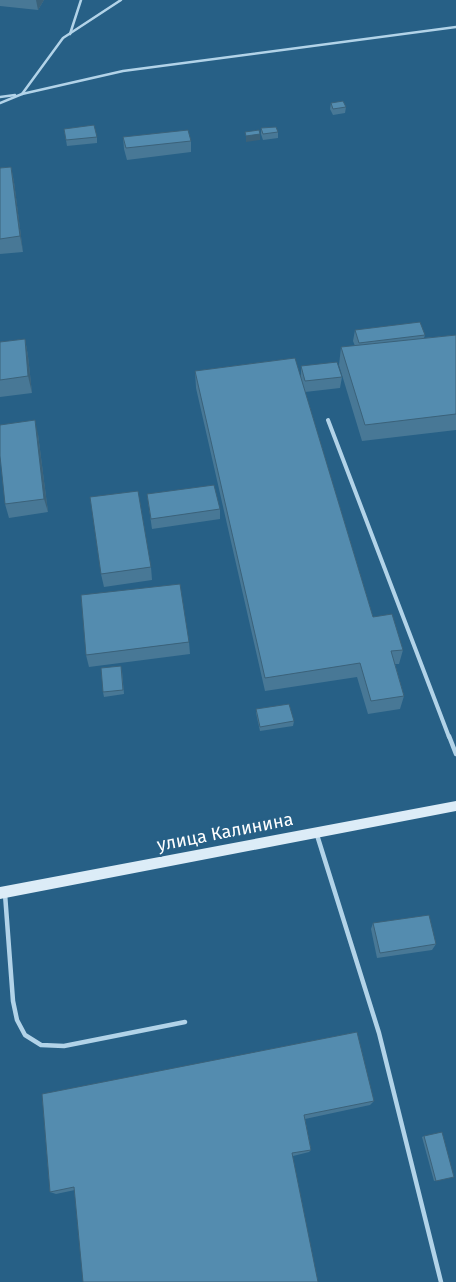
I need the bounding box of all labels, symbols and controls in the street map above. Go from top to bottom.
street label: улица Калинина [155,808,295,856]

